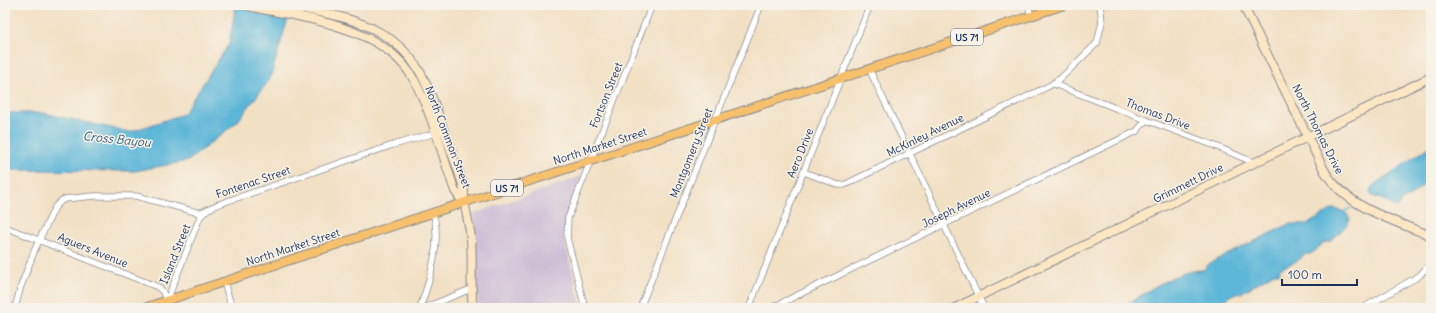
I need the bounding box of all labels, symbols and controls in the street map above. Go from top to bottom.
road number: US 71 [951,29,983,45]
street label: Fortson Street [586,60,626,130]
street label: North Thomas Drive [1289,82,1347,176]
street label: North Common Street [422,84,474,190]
street label: Thomas Drive [1124,95,1192,133]
street label: Montgomery Street [667,106,716,200]
street label: McKinley Avenue [884,110,966,160]
street label: North Market Street [551,124,649,168]
street label: Aero Drive [784,126,816,180]
water label: Cross Bayou [82,128,153,150]
street label: Grimmett Drive [1151,160,1225,206]
street label: Fontenac Street [214,163,292,201]
road number: US 71 [491,180,523,196]
street label: Joseph Avenue [919,185,993,231]
street label: Island Street [157,222,193,286]
street label: North Market Street [244,225,342,269]
street label: Aguers Avenue [56,230,130,270]
scale bar [1282,261,1357,287]
text: 100 m [1288,267,1322,282]

